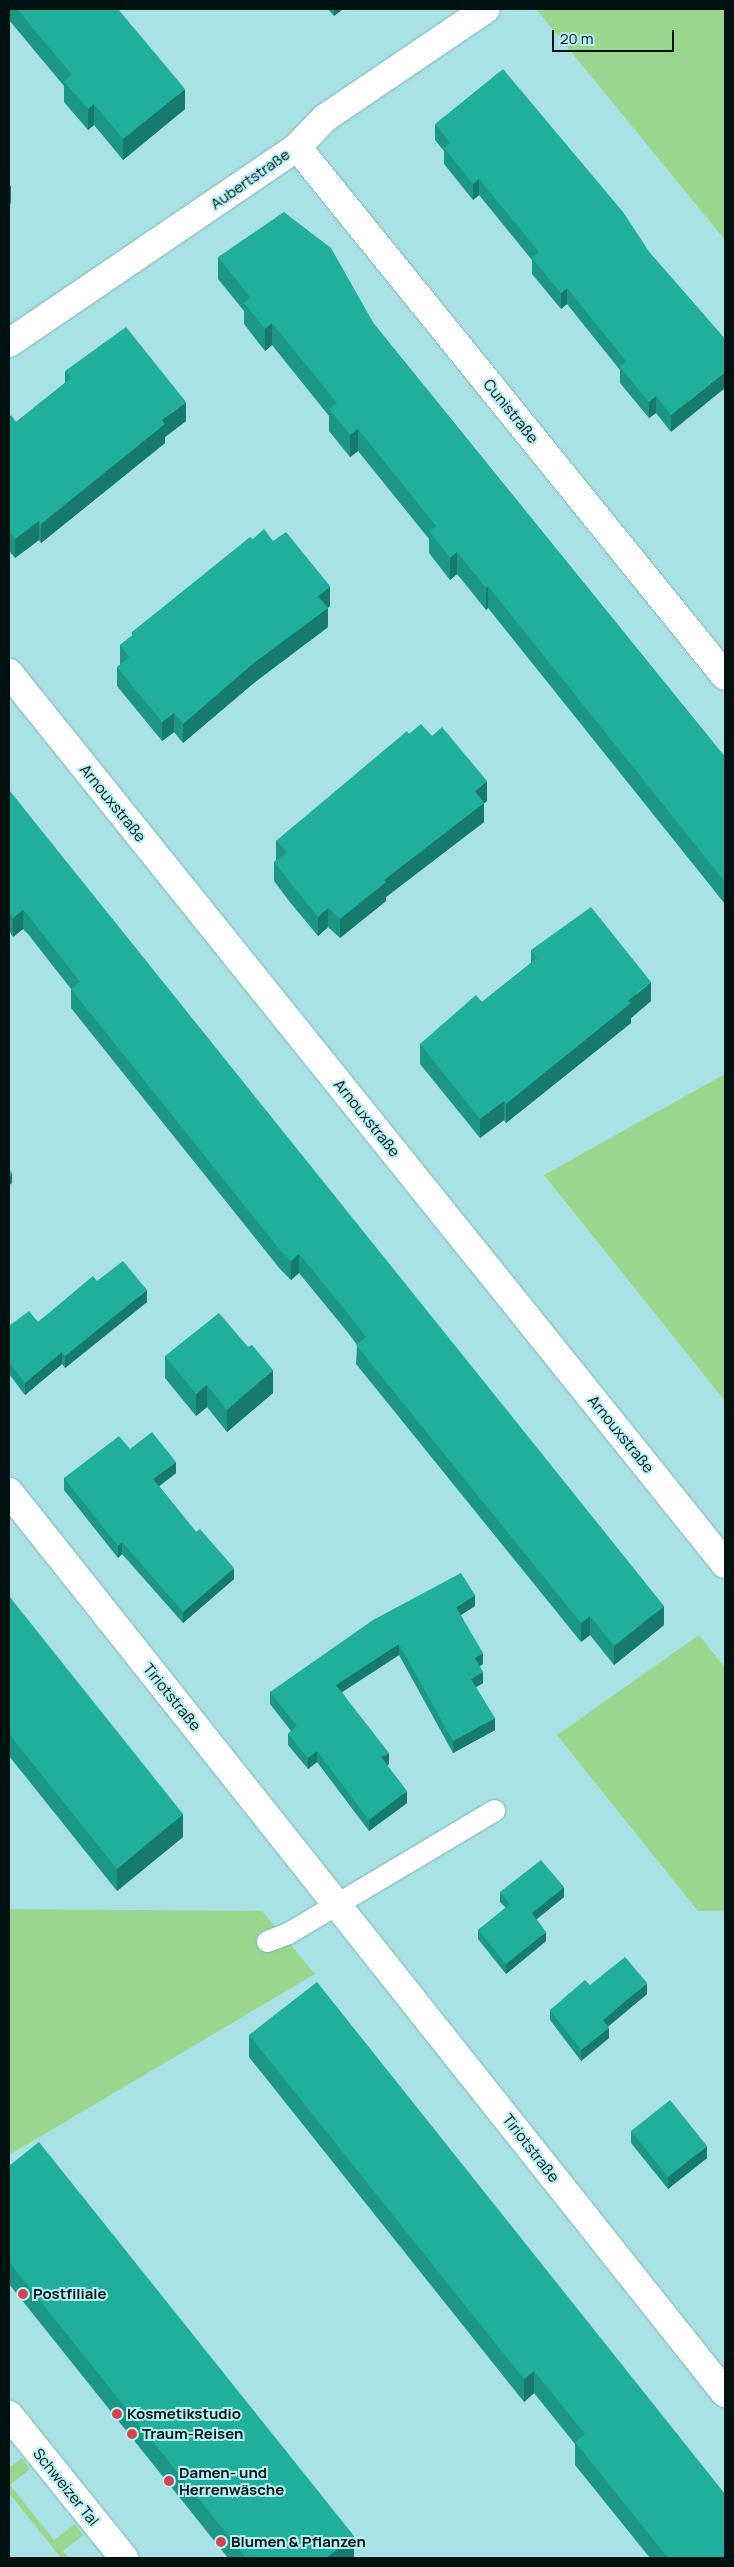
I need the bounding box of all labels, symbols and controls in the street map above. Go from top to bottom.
scale bar [554,20,676,52]
text: 20 m [560,28,593,49]
street label: Aubertstraße [207,145,293,213]
street label: Cunistraße [480,375,542,447]
street label: Arnouxstraße [76,761,150,845]
street label: Arnouxstraße [330,1076,404,1160]
street label: Arnouxstraße [584,1392,658,1476]
street label: Tiriotstraße [139,1660,205,1734]
street label: Tiriotstraße [499,2110,563,2186]
place label: Postfiliale [33,2285,107,2303]
marker: Postfiliale [17,2288,29,2300]
place label: Kosmetikstudio [127,2405,241,2423]
marker: Kosmetikstudio [111,2408,123,2420]
place label: Traum-Reisen [142,2425,243,2443]
marker: Traum-Reisen [126,2428,138,2440]
street label: Schweizer Tal [29,2445,103,2529]
place label: Damen- und Herrenwäsche [179,2463,284,2498]
marker: Damen- und Herrenwäsche [163,2475,175,2487]
place label: Blumen & Pflanzen [231,2533,366,2551]
marker: Blumen & Pflanzen [215,2536,227,2548]

